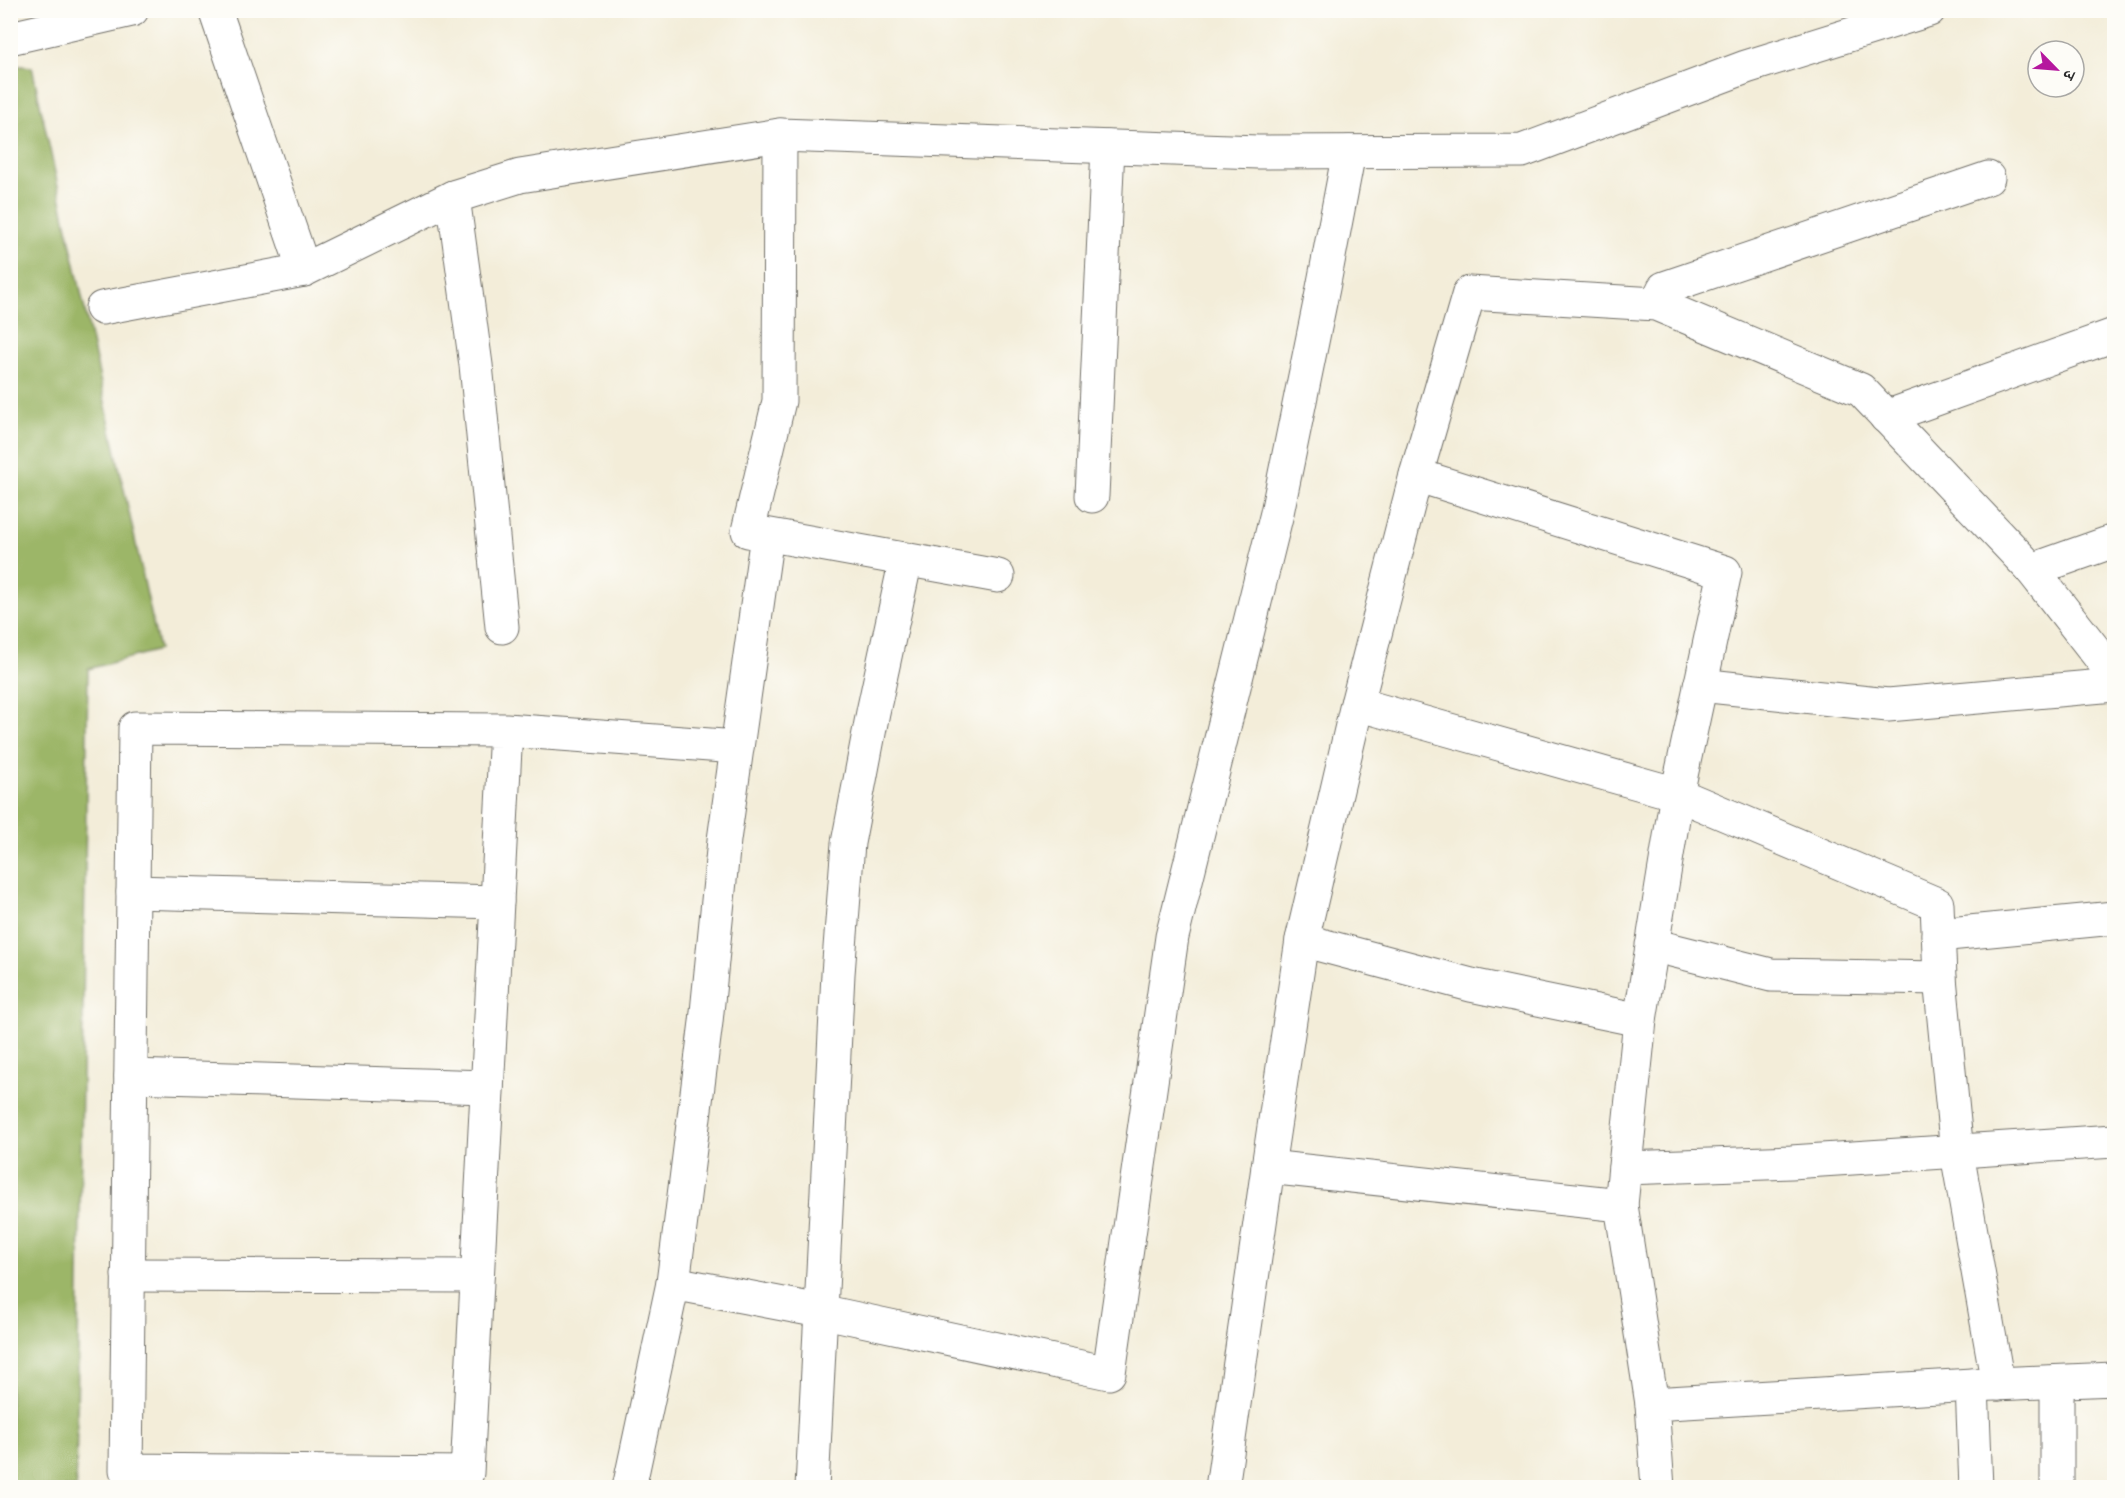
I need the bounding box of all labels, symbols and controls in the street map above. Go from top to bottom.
north arrow [2026,39,2086,99]
text: उ [2056,66,2083,86]

